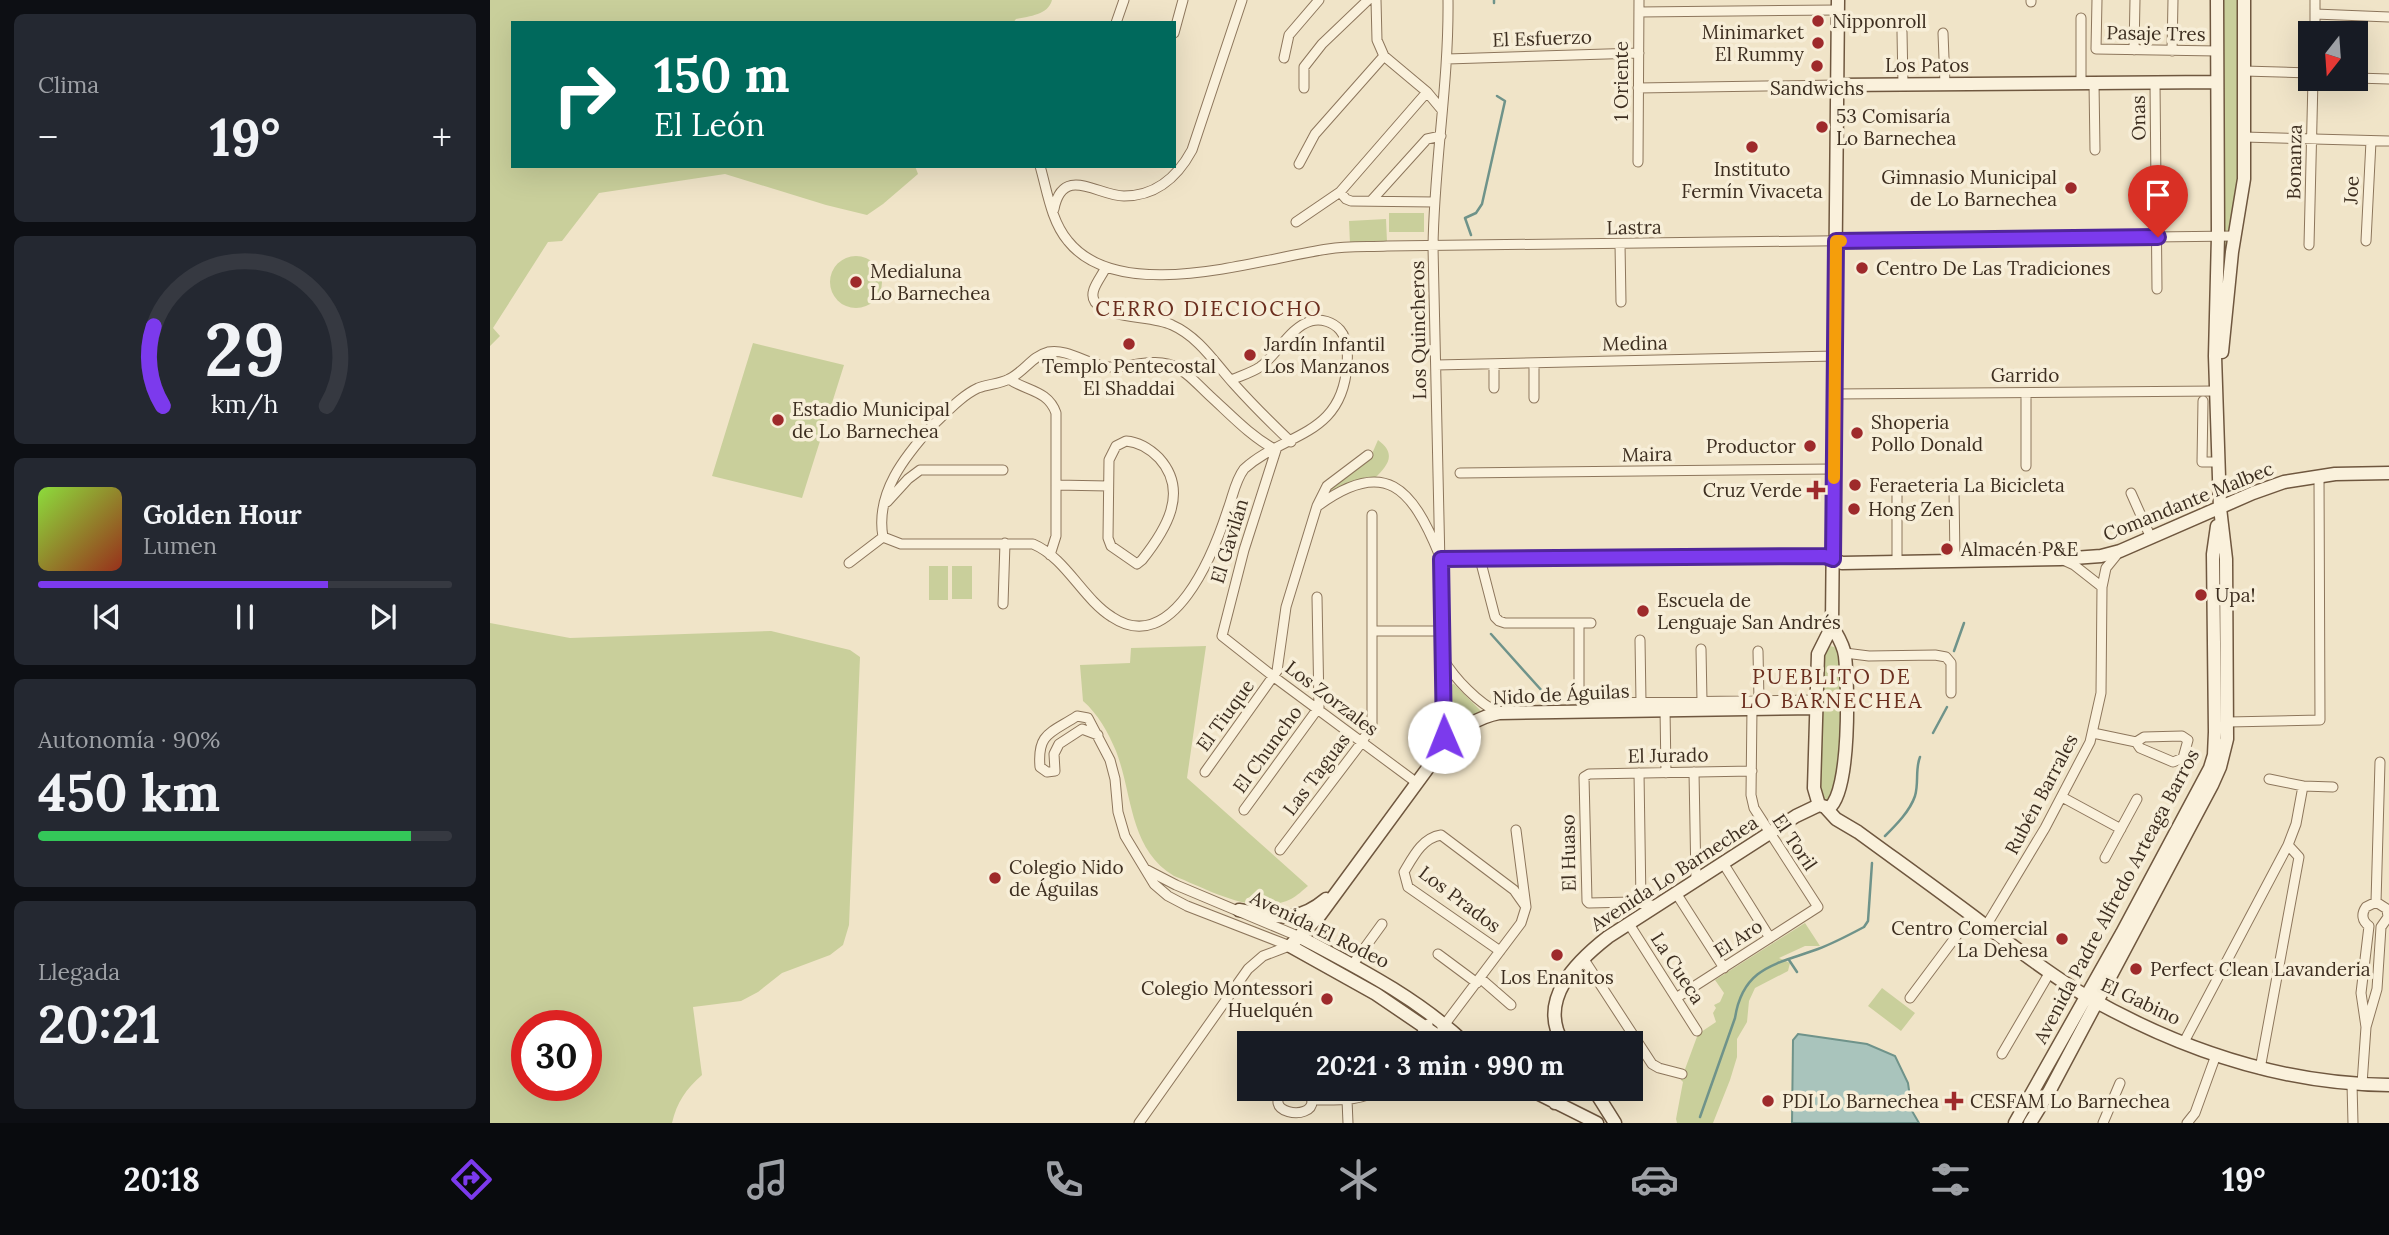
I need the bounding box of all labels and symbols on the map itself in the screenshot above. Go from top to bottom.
place label: Nipponroll [1832,9,1927,33]
marker: Nipponroll [1810,13,1826,29]
place label: Minimarket El Rummy [1702,20,1805,66]
street label: Pasaje Tres [2106,20,2206,46]
north arrow [2298,21,2368,91]
street label: El Esfuerzo [1492,24,1592,52]
marker: Minimarket El Rummy [1810,35,1826,51]
street label: 1 Oriente [1609,41,1633,121]
street label: Los Patos [1885,53,1969,77]
marker: Sandwichs [1809,58,1825,74]
place label: Sandwichs [1770,76,1864,100]
street label: Onas [2126,95,2150,141]
place label: 53 Comisaría Lo Barnechea [1836,104,1956,150]
marker: 53 Comisaría Lo Barnechea [1814,119,1830,135]
street label: Bonanza [2281,124,2307,200]
marker: Instituto Fermín Vivaceta [1744,139,1760,155]
place label: Instituto Fermín Vivaceta [1681,157,1823,203]
place label: Gimnasio Municipal de Lo Barnechea [1881,165,2057,211]
pin [2128,165,2188,237]
street label: Joe [2338,175,2364,206]
marker: Gimnasio Municipal de Lo Barnechea [2063,180,2079,196]
street label: Lastra [1606,215,1662,239]
place label: Centro De Las Tradiciones [1876,256,2111,280]
place label: Medialuna Lo Barnechea [870,259,990,305]
street label: Los Quincheros [1405,260,1431,400]
marker: Centro De Las Tradiciones [1854,260,1870,276]
marker: Medialuna Lo Barnechea [848,274,864,290]
district label: CERRO DIECIOCHO [1095,295,1323,322]
street label: Medina [1602,330,1668,356]
place label: Jardín Infantil Los Manzanos [1263,332,1390,378]
marker: Templo Pentecostal El Shaddai [1121,336,1137,352]
marker: Jardín Infantil Los Manzanos [1242,347,1258,363]
place label: Templo Pentecostal El Shaddai [1042,354,1216,400]
street label: Garrido [1991,363,2059,387]
place label: Estadio Municipal de Lo Barnechea [792,397,950,443]
place label: Shoperia Pollo Donald [1871,410,1983,456]
marker: Estadio Municipal de Lo Barnechea [770,412,786,428]
marker: Shoperia Pollo Donald [1849,425,1865,441]
place label: Productor [1706,434,1797,458]
marker: Productor [1802,438,1818,454]
street label: Maira [1622,442,1673,466]
street label: Comandante Malbec [2099,456,2277,546]
place label: Feraeteria La Bicicleta [1869,473,2065,497]
marker: Feraeteria La Bicicleta [1847,477,1863,493]
place label: Cruz Verde [1703,478,1802,502]
marker: Cruz Verde [1808,482,1824,498]
street label: El Gavilán [1205,496,1253,586]
place label: Hong Zen [1868,497,1954,521]
marker: Hong Zen [1846,501,1862,517]
place label: Almacén P&E [1960,537,2078,561]
marker: Almacén P&E [1939,541,1955,557]
place label: Upa! [2215,583,2256,607]
marker: Upa! [2193,587,2209,603]
place label: Escuela de Lenguaje San Andrés [1657,588,1841,634]
marker: Escuela de Lenguaje San Andrés [1635,603,1651,619]
street label: Los Zorzales [1281,655,1384,741]
district label: PUEBLITO DE LO BARNECHEA [1740,663,1924,714]
street label: El Tiuque [1191,674,1259,756]
street label: Nido de Águilas [1492,678,1630,710]
position arrow [1407,700,1481,774]
street label: El Chuncho [1227,701,1307,797]
street label: Las Taguas [1277,728,1355,820]
street label: Rubén Barrales [1999,729,2083,858]
street label: El Jurado [1627,742,1709,768]
street label: Avenida Padre Alfredo Arteaga Barros [2027,744,2204,1048]
street label: El Toril [1767,809,1823,875]
street label: Avenida Lo Barnechea [1585,810,1762,937]
street label: El Huaso [1555,814,1581,892]
place label: Colegio Nido de Águilas [1009,855,1124,901]
street label: Los Prados [1414,860,1506,938]
marker: Colegio Nido de Águilas [987,870,1003,886]
street label: Avenida El Rodeo [1246,884,1394,973]
street label: El Aro [1709,913,1767,963]
place label: Centro Comercial La Dehesa [1891,916,2048,962]
street label: La Cueca [1646,928,1710,1009]
marker: Centro Comercial La Dehesa [2054,931,2070,947]
marker: Los Enanitos [1549,947,1565,963]
place label: Perfect Clean Lavanderia [2150,957,2371,981]
marker: Perfect Clean Lavanderia [2128,961,2144,977]
place label: Los Enanitos [1500,965,1614,989]
street label: El Gabino [2097,972,2185,1030]
place label: Colegio Montessori Huelquén [1141,976,1313,1022]
marker: Colegio Montessori Huelquén [1319,991,1335,1007]
speed limit sign: 30 [511,1010,602,1101]
place label: PDI Lo Barnechea [1782,1089,1939,1113]
place label: CESFAM Lo Barnechea [1970,1089,2170,1113]
marker: CESFAM Lo Barnechea [1944,1091,1964,1111]
marker: PDI Lo Barnechea [1760,1093,1776,1109]

